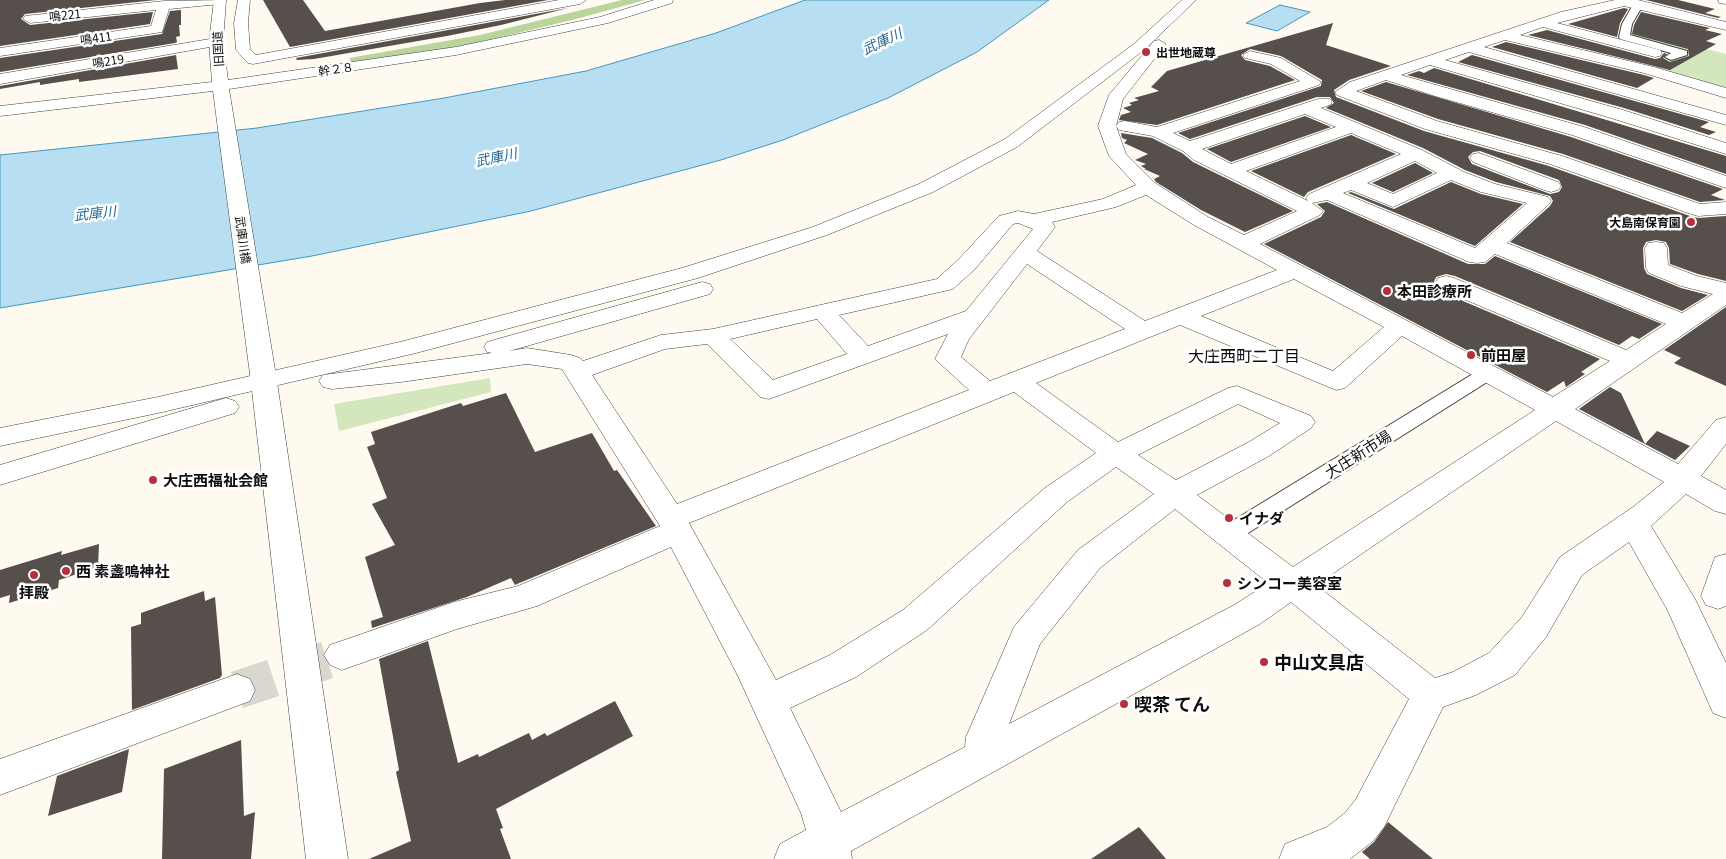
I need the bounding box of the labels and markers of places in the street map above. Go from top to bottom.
place label: 出世地蔵尊 [1156,45,1216,59]
marker: 出世地蔵尊 [1140,46,1152,58]
place label: 大島南保育園 [1609,215,1681,229]
marker: 大島南保育園 [1685,216,1697,228]
place label: 本田診療所 [1397,282,1472,300]
marker: 本田診療所 [1381,285,1393,297]
place label: 前田屋 [1481,346,1526,364]
marker: 前田屋 [1465,349,1477,361]
place label: 大庄西福祉会館 [163,471,268,489]
marker: 大庄西福祉会館 [147,474,159,486]
place label: イナダ [1239,509,1284,527]
marker: イナダ [1223,512,1235,524]
place label: 西 素盞嗚神社 [76,562,169,580]
marker: 西 素盞嗚神社 [60,565,72,577]
marker: 拝殿 [28,569,40,581]
place label: シンコー美容室 [1237,574,1342,592]
marker: シンコー美容室 [1221,577,1233,589]
place label: 拝殿 [19,583,49,601]
place label: 中山文具店 [1274,651,1364,673]
marker: 中山文具店 [1258,656,1270,668]
place label: 喫茶 てん [1134,693,1210,715]
marker: 喫茶 てん [1118,698,1130,710]

